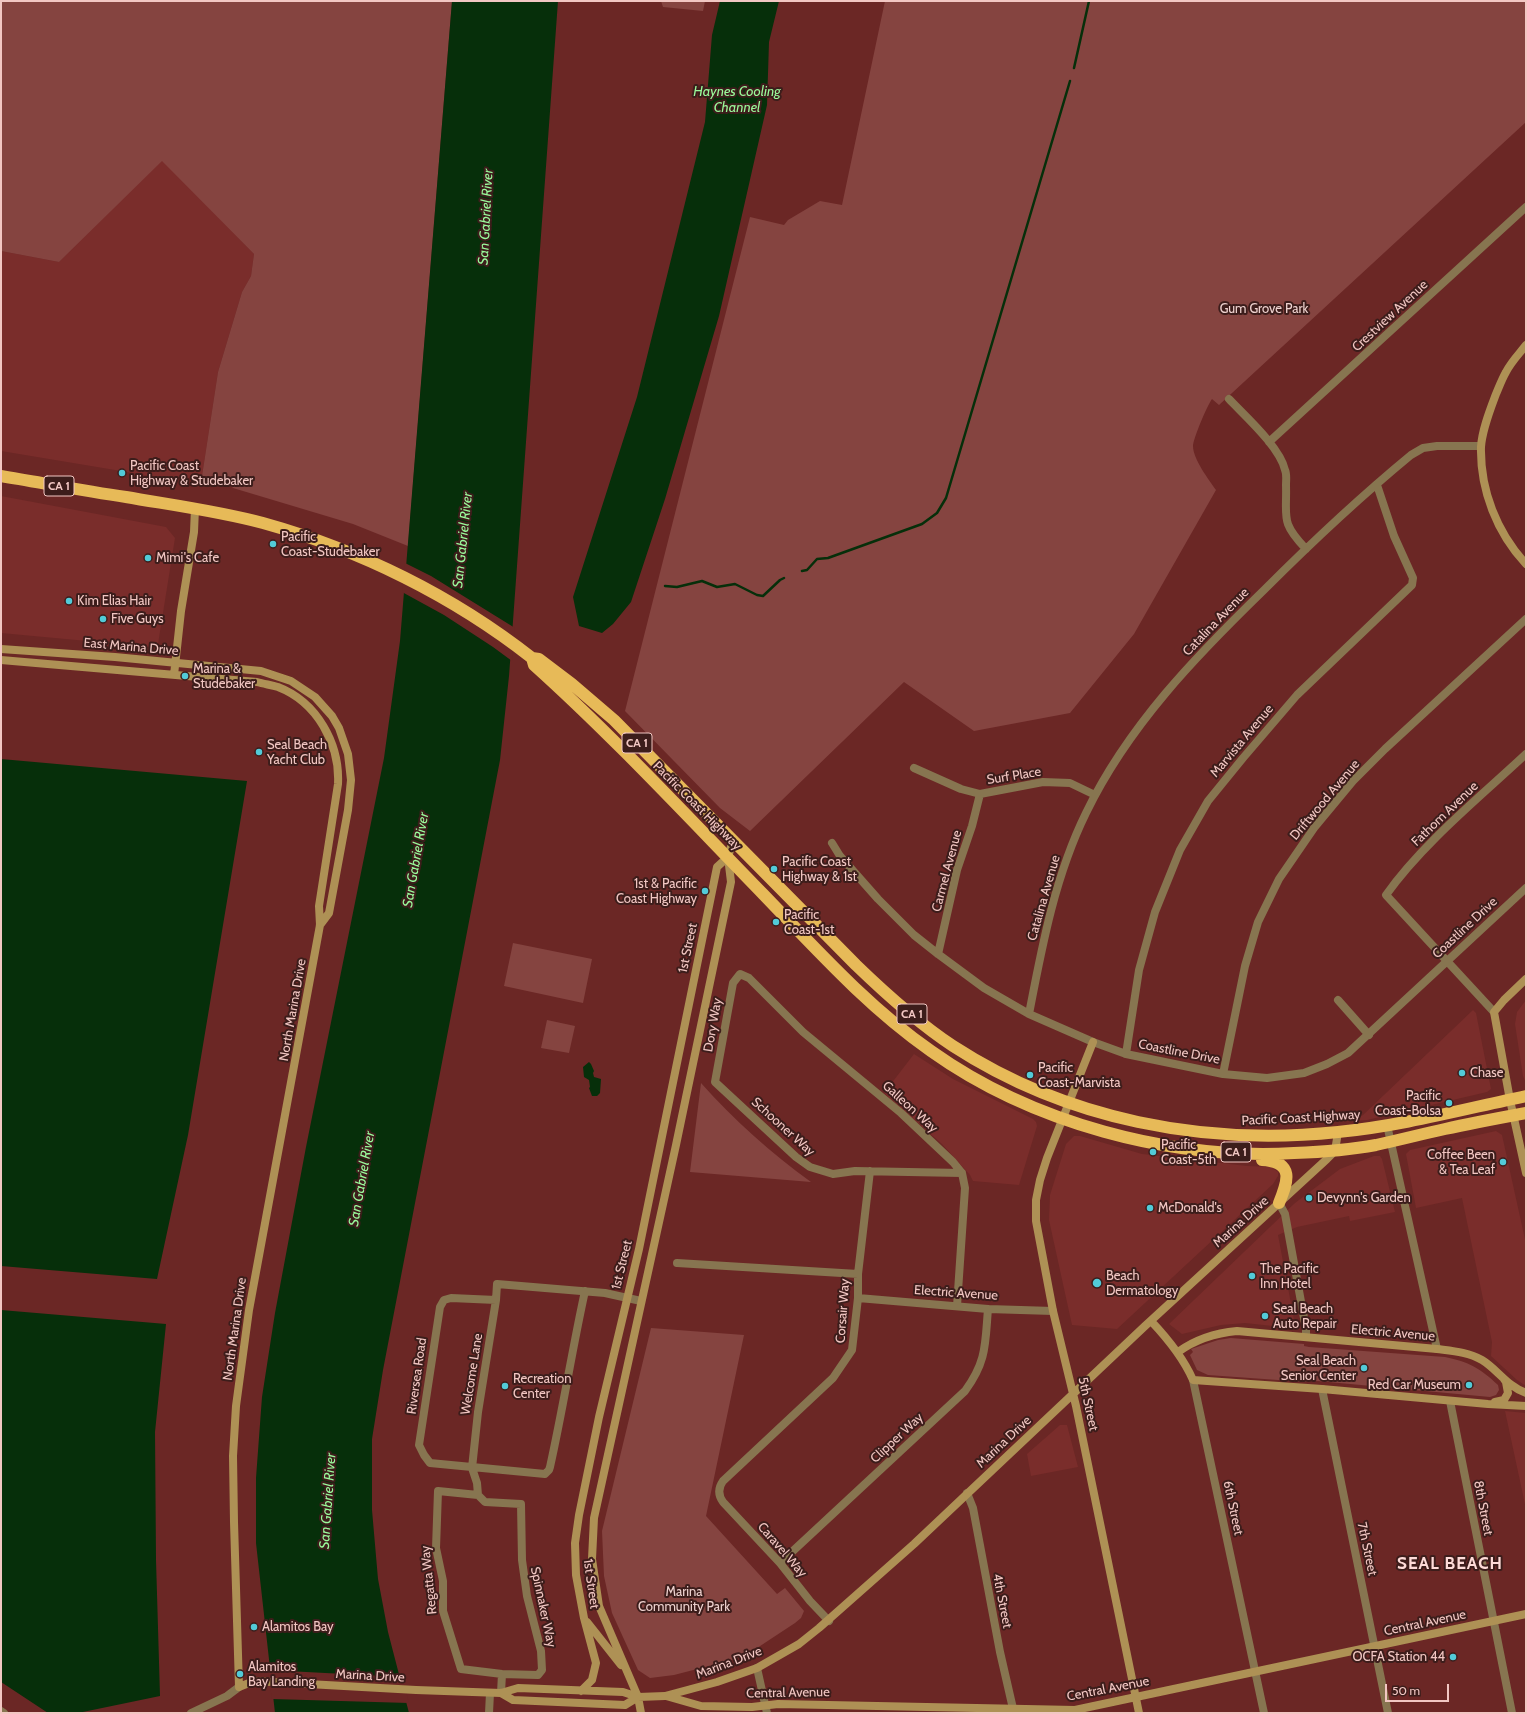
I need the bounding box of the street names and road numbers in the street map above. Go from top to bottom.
street label: Crestview Avenue [1349,277,1431,355]
road number: CA 1 [44,476,74,496]
street label: Catalina Avenue [1180,585,1252,659]
street label: East Marina Drive [83,635,179,659]
street label: Marvista Avenue [1207,701,1277,781]
road number: CA 1 [622,733,652,753]
street label: Driftwood Avenue [1287,757,1363,843]
street label: Pacific Coast Highway [649,758,745,854]
street label: Surf Place [986,764,1042,788]
street label: Fathom Avenue [1409,778,1481,850]
street label: Carmel Avenue [929,829,965,913]
street label: Catalina Avenue [1024,853,1064,943]
street label: Coastline Drive [1429,894,1501,962]
street label: 1st Street [675,922,701,974]
street label: North Marina Drive [276,958,310,1062]
street label: Dory Way [701,997,725,1053]
road number: CA 1 [897,1004,927,1024]
street label: Coastline Drive [1137,1036,1221,1068]
street label: Galleon Way [879,1078,941,1136]
street label: Schooner Way [748,1094,818,1160]
street label: Pacific Coast Highway [1241,1107,1361,1129]
road number: CA 1 [1221,1142,1251,1162]
street label: Marina Drive [1210,1193,1272,1251]
street label: 1st Street [608,1239,636,1291]
street label: North Marina Drive [220,1277,250,1381]
street label: Corsair Way [833,1278,853,1344]
street label: Electric Avenue [914,1282,998,1304]
street label: Electric Avenue [1350,1322,1436,1344]
street label: Welcome Lane [458,1332,486,1416]
street label: Riversea Road [404,1337,430,1415]
street label: 5th Street [1075,1376,1101,1432]
street label: Clipper Way [867,1410,927,1466]
street label: Marina Drive [973,1413,1035,1471]
street label: 6th Street [1220,1479,1246,1537]
street label: 8th Street [1470,1479,1496,1537]
street label: Caravel Way [754,1519,810,1581]
street label: 7th Street [1354,1521,1380,1577]
street label: Regatta Way [418,1545,440,1615]
street label: 1st Street [580,1558,602,1610]
street label: Spinnaker Way [527,1565,559,1649]
street label: 4th Street [989,1572,1015,1630]
street label: Central Avenue [1383,1607,1467,1639]
street label: Marina Drive [694,1643,764,1683]
street label: Marina Drive [335,1666,405,1686]
street label: Central Avenue [1066,1673,1150,1705]
street label: Central Avenue [746,1684,830,1702]

